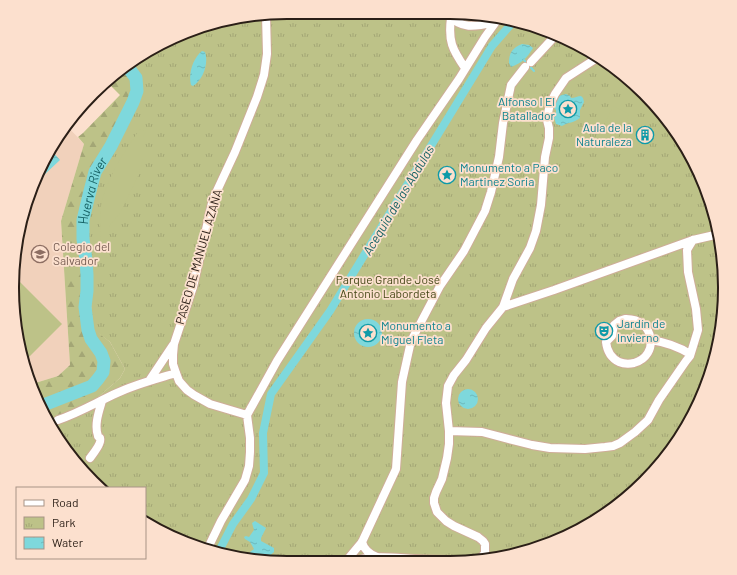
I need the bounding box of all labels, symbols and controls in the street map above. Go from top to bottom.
place label: Alfonso I El Batallador [498,94,556,122]
place icon: Alfonso I El Batallador [558,99,578,119]
place label: Aula de la Naturaleza [576,120,632,148]
building icon: Aula de la Naturaleza [635,125,655,145]
water label: Acequia de las Abdulas [359,142,437,258]
water label: Huerva River [75,154,110,224]
place label: Monumento a Paco Martinez Soria [460,160,558,188]
place icon: Monumento a Paco Martinez Soria [437,165,457,185]
street label: PASEO DE MANUEL AZAÑA [172,188,224,326]
place label: Colegio del Salvador [53,239,110,267]
school or university icon: Colegio del Salvador [30,244,50,264]
park label: Parque Grande José Antonio Labordeta [336,272,440,300]
place label: Jardín de Invierno [617,316,665,344]
place label: Monumento a Miguel Fleta [381,318,451,346]
theatre icon: Jardín de Invierno [594,321,614,341]
place icon: Monumento a Miguel Fleta [358,323,378,343]
legend [16,487,146,559]
text: Road [52,495,79,509]
text: Park [52,515,76,529]
text: Water [52,535,84,549]

